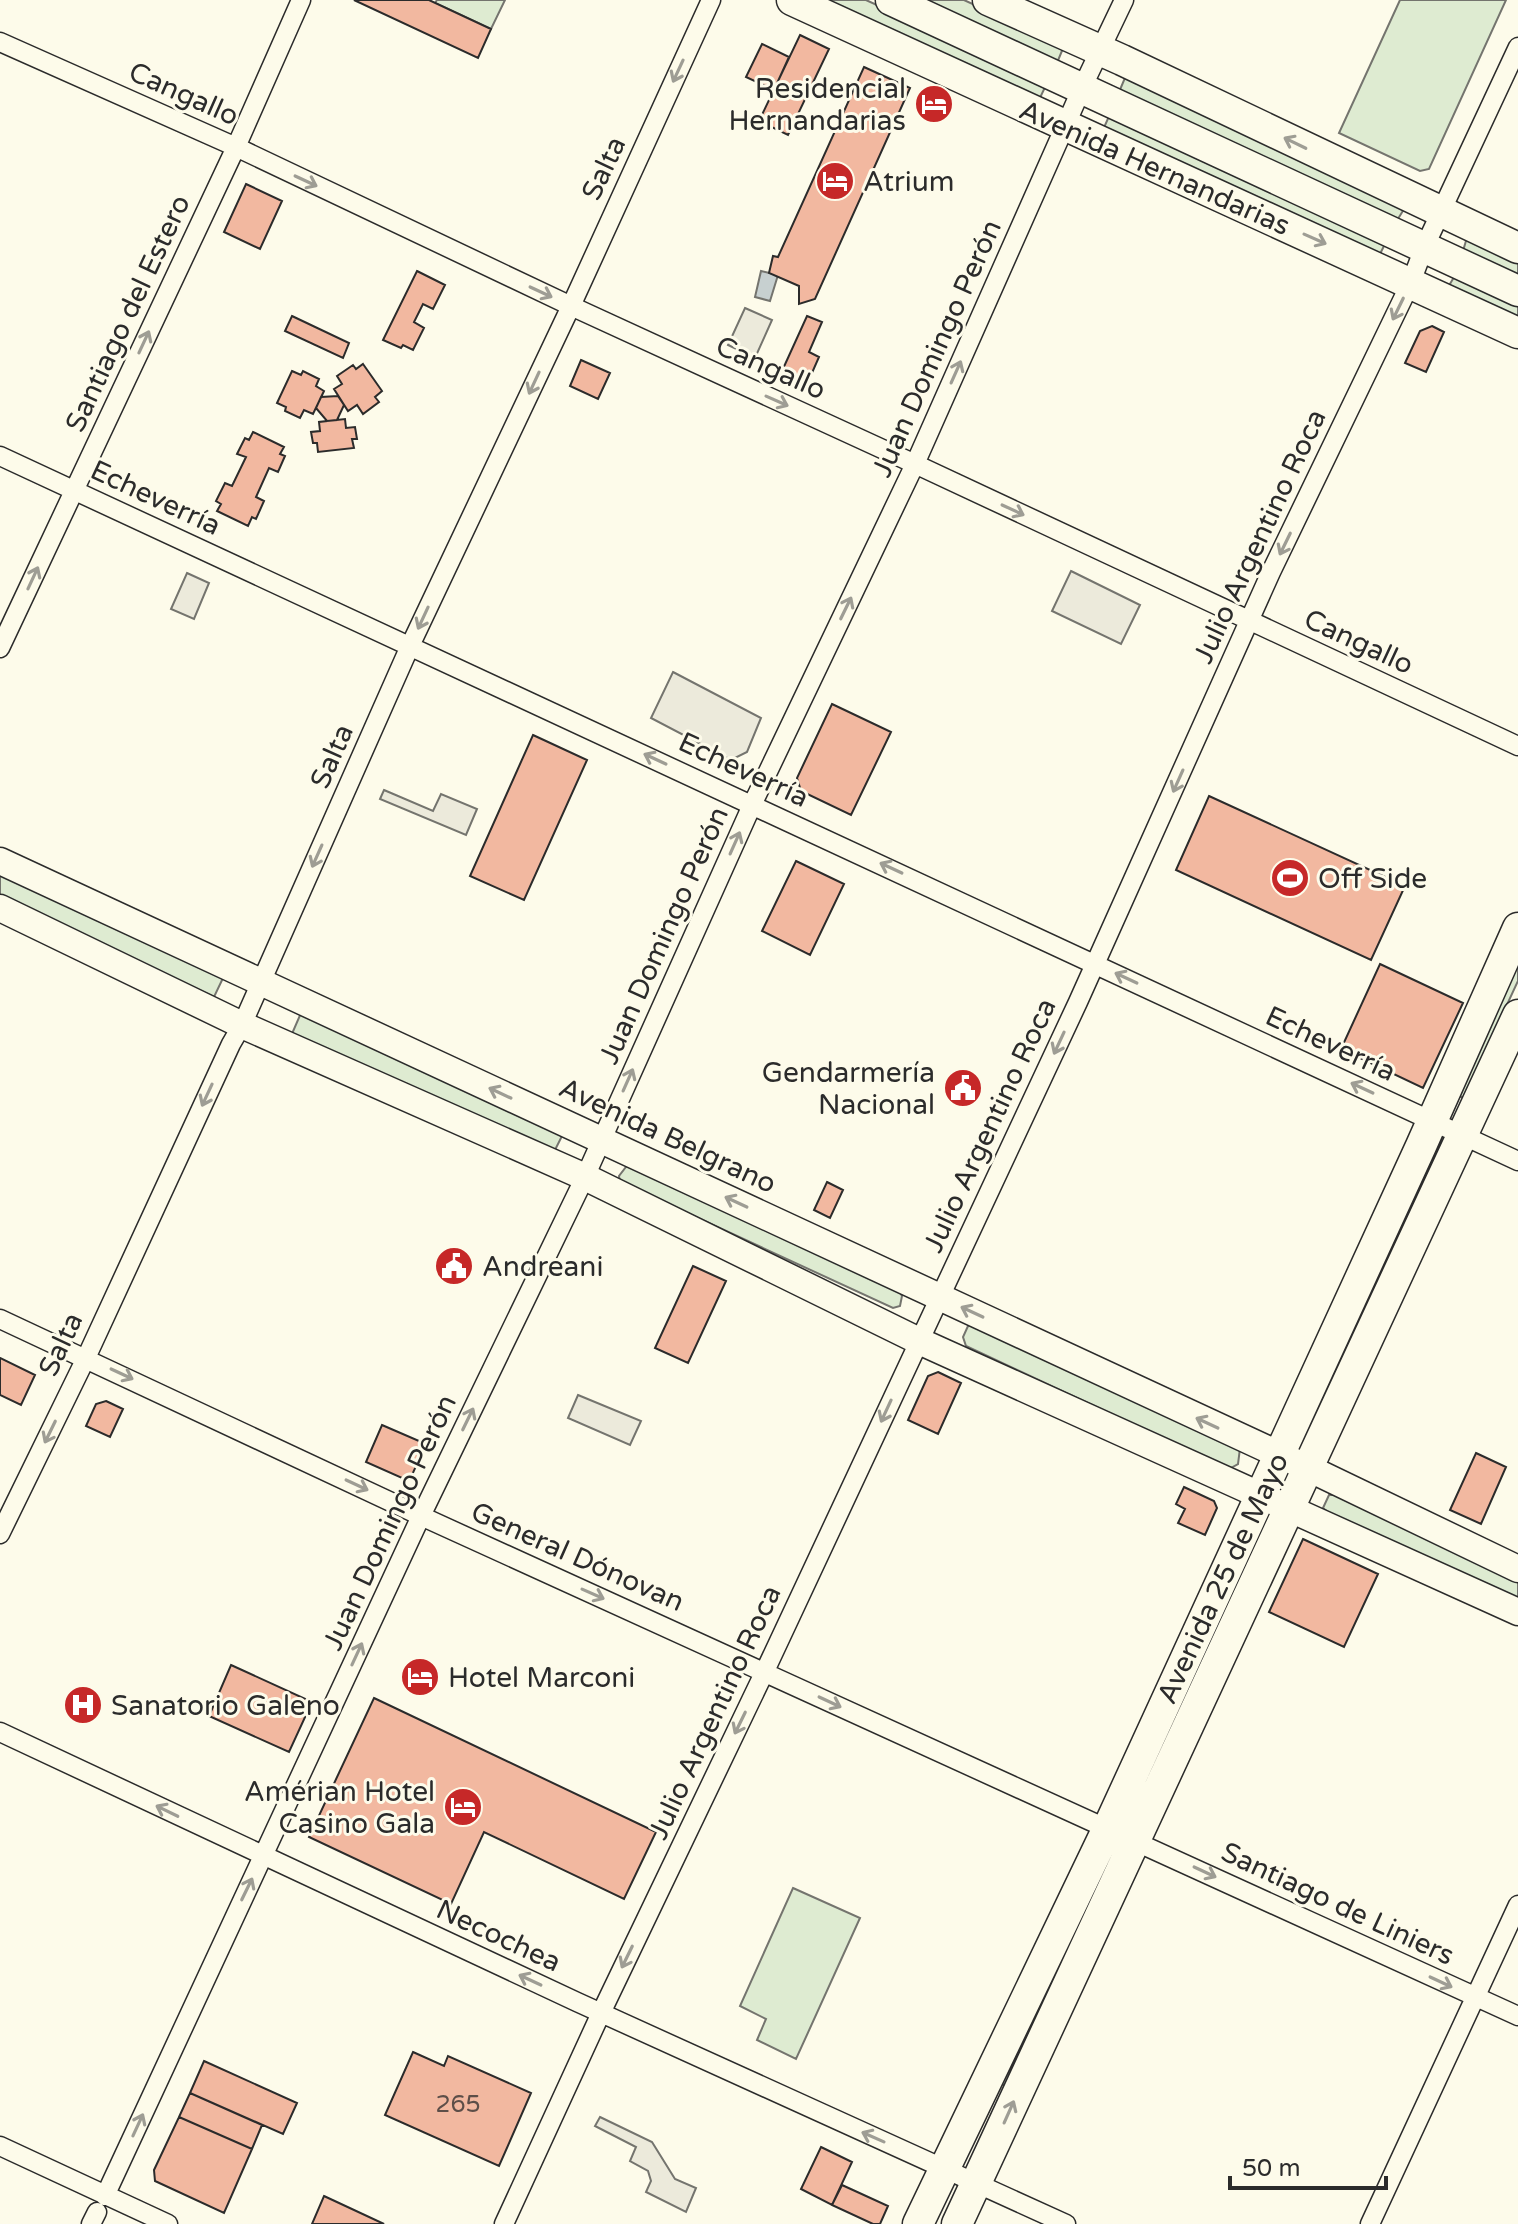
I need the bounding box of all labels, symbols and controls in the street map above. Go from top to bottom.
street label: Cangallo [123,55,244,133]
one-way arrow [670,58,685,83]
place label: Residencial Hernandarias [729,72,906,138]
hotel icon: Residencial Hernandarias [913,83,955,125]
street label: Avenida Hernandarias [1014,93,1295,243]
street label: Salta [574,131,633,206]
one-way arrow [1283,135,1307,150]
hotel icon: Atrium [814,160,856,202]
place label: Atrium [863,165,954,199]
one-way arrow [294,174,318,189]
street label: Santiago del Estero [58,190,198,437]
street label: Juan Domingo Perón [865,214,1009,482]
one-way arrow [1303,232,1327,247]
one-way arrow [529,285,553,300]
one-way arrow [1390,297,1405,321]
street label: Cangallo [710,329,831,407]
one-way arrow [137,331,152,355]
one-way arrow [949,360,964,384]
one-way arrow [526,371,541,395]
one-way arrow [765,394,789,409]
street label: Julio Argentino Roca [1186,404,1334,669]
street label: Echeverría [85,453,226,543]
one-way arrow [1001,503,1025,518]
one-way arrow [1277,531,1292,555]
one-way arrow [26,566,41,590]
one-way arrow [839,596,854,620]
street label: Cangallo [1299,602,1419,682]
one-way arrow [415,606,430,630]
street label: Salta [303,719,361,794]
street label: Echeverría [673,725,814,815]
one-way arrow [643,750,668,765]
one-way arrow [1170,768,1185,792]
street label: Juan Domingo Perón [592,801,736,1069]
one-way arrow [728,831,743,856]
one-way arrow [309,843,324,868]
sports icon: Off Side [1269,857,1311,899]
one-way arrow [879,860,903,875]
place label: Off Side [1318,862,1427,896]
one-way arrow [1115,970,1139,985]
street label: Julio Argentino Roca [916,993,1064,1258]
street label: Echeverría [1260,999,1401,1089]
one-way arrow [1051,1031,1066,1055]
place label: Gendarmería Nacional [762,1056,935,1122]
public building icon: Gendarmería Nacional [942,1067,984,1109]
one-way arrow [621,1068,636,1092]
street label: Avenida Belgrano [554,1071,781,1201]
one-way arrow [1350,1080,1374,1095]
one-way arrow [199,1082,214,1106]
one-way arrow [488,1085,512,1100]
one-way arrow [725,1194,749,1209]
public building icon: Andreani [433,1245,475,1287]
place label: Andreani [482,1250,603,1284]
one-way arrow [960,1304,984,1319]
street label: Salta [31,1307,90,1382]
one-way arrow [109,1367,133,1382]
street label: Juan Domingo Perón [316,1389,464,1656]
one-way arrow [878,1399,893,1423]
one-way arrow [461,1407,476,1431]
one-way arrow [1195,1414,1220,1429]
one-way arrow [42,1419,57,1443]
street label: Avenida 25 de Mayo [1150,1448,1296,1709]
one-way arrow [345,1478,369,1493]
street label: General Dónovan [466,1495,689,1619]
street label: Julio Argentino Roca [641,1580,789,1845]
one-way arrow [581,1587,605,1602]
one-way arrow [350,1642,365,1666]
hotel icon: Hotel Marconi [399,1656,441,1698]
place label: Hotel Marconi [448,1661,635,1695]
hospital icon: Sanatorio Galeno [62,1684,104,1726]
place label: Sanatorio Galeno [111,1689,340,1723]
one-way arrow [818,1695,842,1710]
one-way arrow [732,1711,747,1735]
place label: Amérian Hotel Casino Gala [244,1775,435,1841]
hotel icon: Amérian Hotel Casino Gala [442,1786,484,1828]
one-way arrow [156,1803,180,1818]
street label: Santiago de Liniers [1216,1835,1459,1973]
one-way arrow [1193,1865,1217,1880]
one-way arrow [239,1877,255,1901]
street label: Necochea [431,1892,566,1979]
one-way arrow [619,1945,634,1969]
one-way arrow [518,1972,542,1987]
one-way arrow [1429,1975,1453,1990]
house number: 265 [435,2090,481,2119]
one-way arrow [1002,2100,1017,2124]
one-way arrow [131,2113,146,2138]
one-way arrow [862,2129,886,2144]
scale bar [1230,2140,1386,2190]
text: 50 m [1242,2154,1300,2183]

